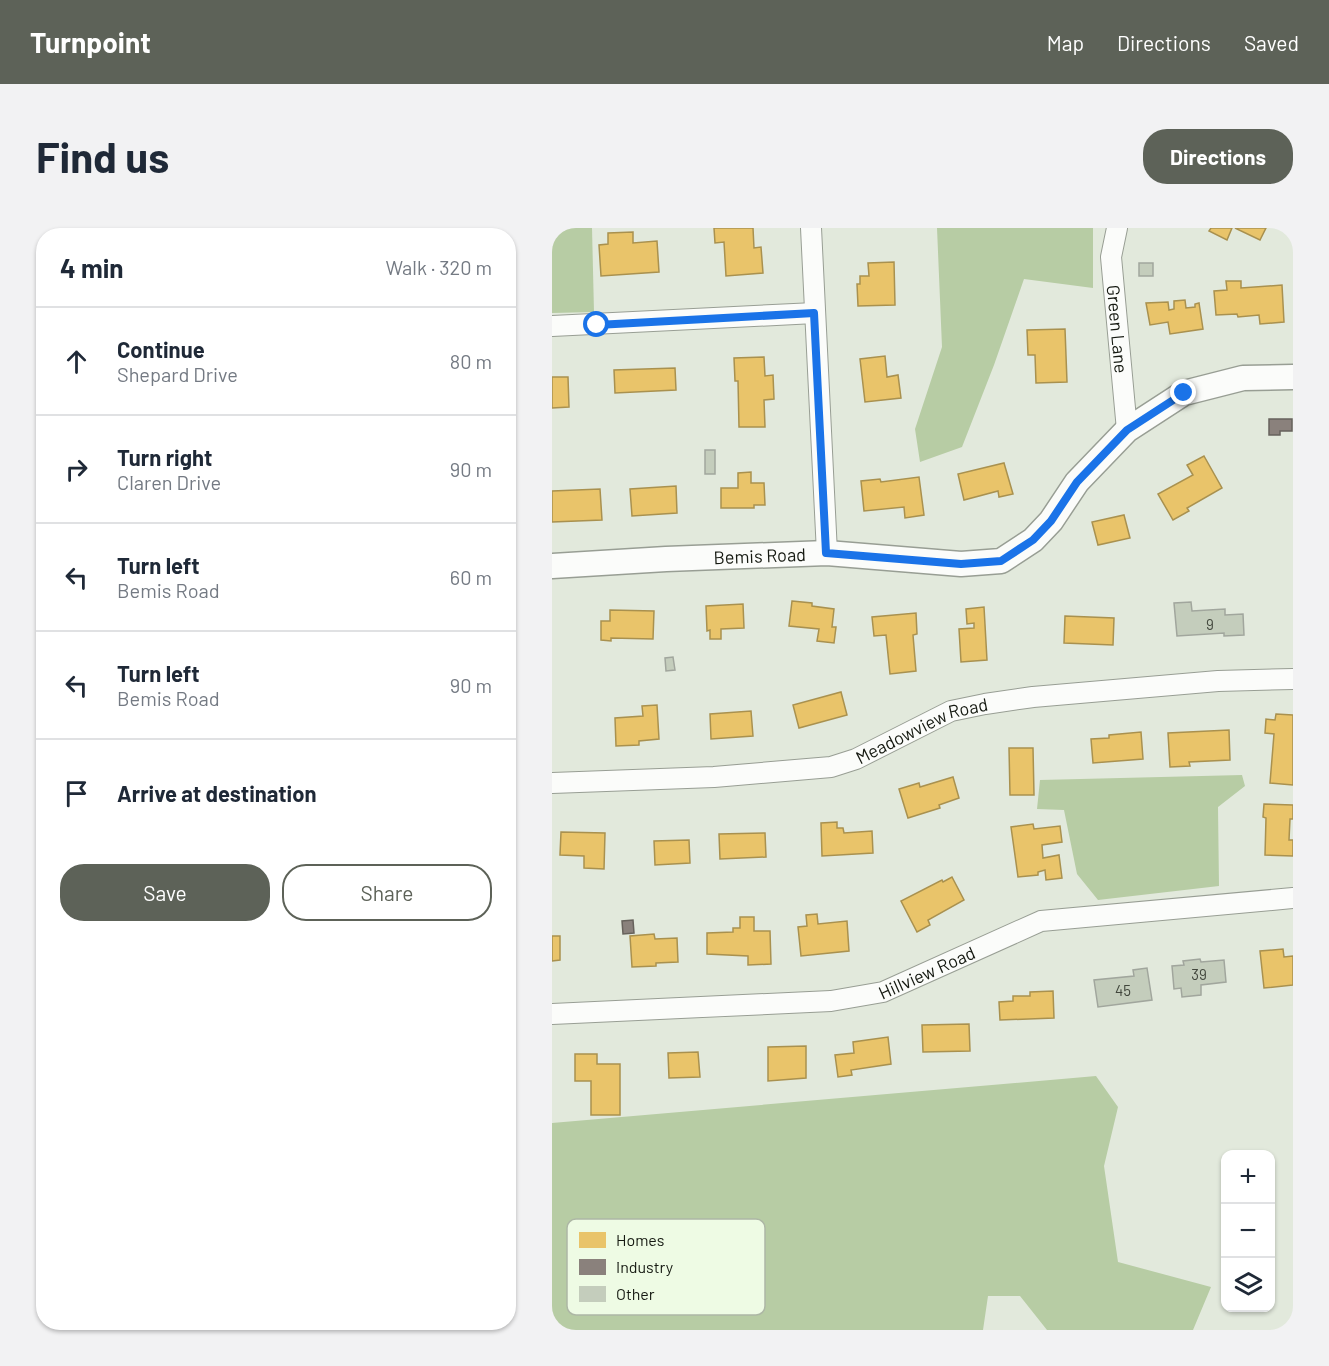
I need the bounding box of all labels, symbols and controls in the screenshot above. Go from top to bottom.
text: Turnpoint [30,25,151,59]
text: Map [1047,30,1084,55]
text: Directions [1117,30,1211,55]
text: Saved [1244,30,1299,55]
button: Directions [1143,129,1293,184]
text: Find us [36,131,169,181]
text: 4 min [60,252,124,283]
text: Walk · 320 m [385,255,492,279]
street label: Green Lane [1103,284,1133,374]
route start [583,311,609,337]
text: Continue [117,336,205,362]
icon: ahead [60,345,93,378]
text: 80 m [450,349,492,373]
text: Shepard Drive [117,362,238,386]
route end [1170,379,1196,405]
text: Turn right [117,444,212,470]
icon: right [60,453,93,486]
text: 90 m [450,457,492,481]
text: Claren Drive [117,470,221,494]
street label: Bemis Road [713,543,806,568]
text: Turn left [117,552,200,578]
icon: left [60,561,93,594]
text: 60 m [450,565,492,589]
text: Bemis Road [117,578,220,602]
house number: 9 [1206,615,1214,633]
text: Turn left [117,660,200,686]
icon: left [60,669,93,702]
text: 90 m [450,673,492,697]
text: Bemis Road [117,686,220,710]
street label: Meadowview Road [852,693,990,768]
icon: arrive [60,777,93,810]
text: Arrive at destination [117,780,316,806]
button: Save [60,864,270,921]
button: Share [282,864,492,921]
street label: Hillview Road [875,941,978,1004]
house number: 39 [1191,965,1207,983]
house number: 45 [1115,981,1131,999]
map controls [1221,1150,1275,1312]
button: + [1221,1150,1275,1204]
button: − [1221,1204,1275,1258]
legend [567,1219,765,1315]
text: Homes [616,1230,664,1249]
text: Industry [616,1257,674,1276]
button: layers [1221,1258,1275,1312]
text: Other [616,1284,655,1303]

